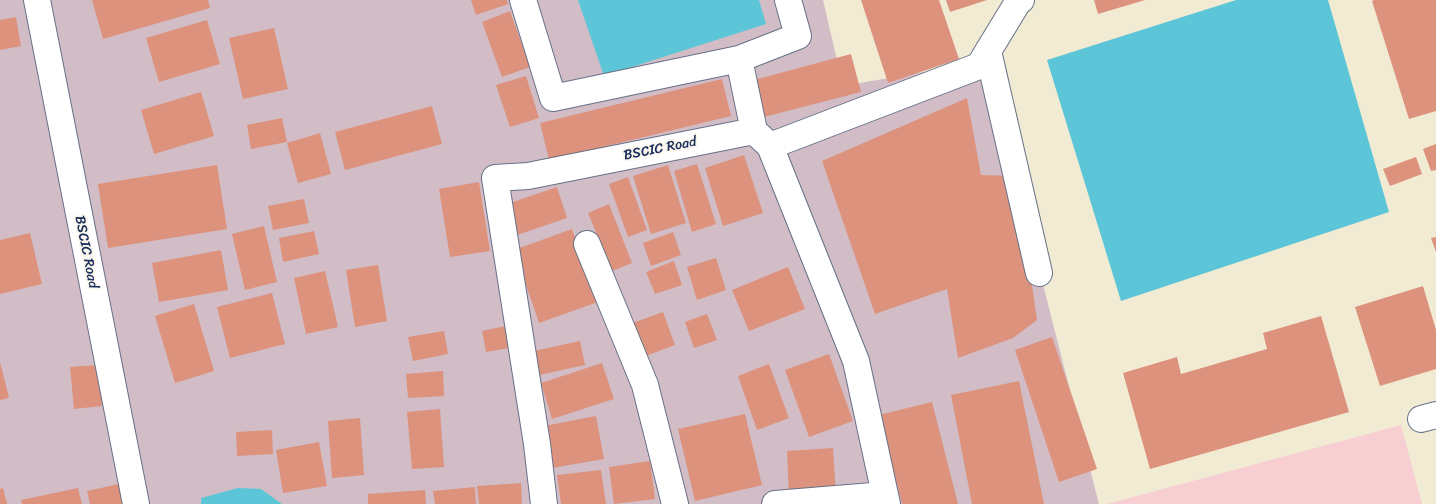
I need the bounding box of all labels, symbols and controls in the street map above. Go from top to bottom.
street label: BSCIC Road [622,134,698,164]
street label: BSCIC Road [71,214,101,290]

